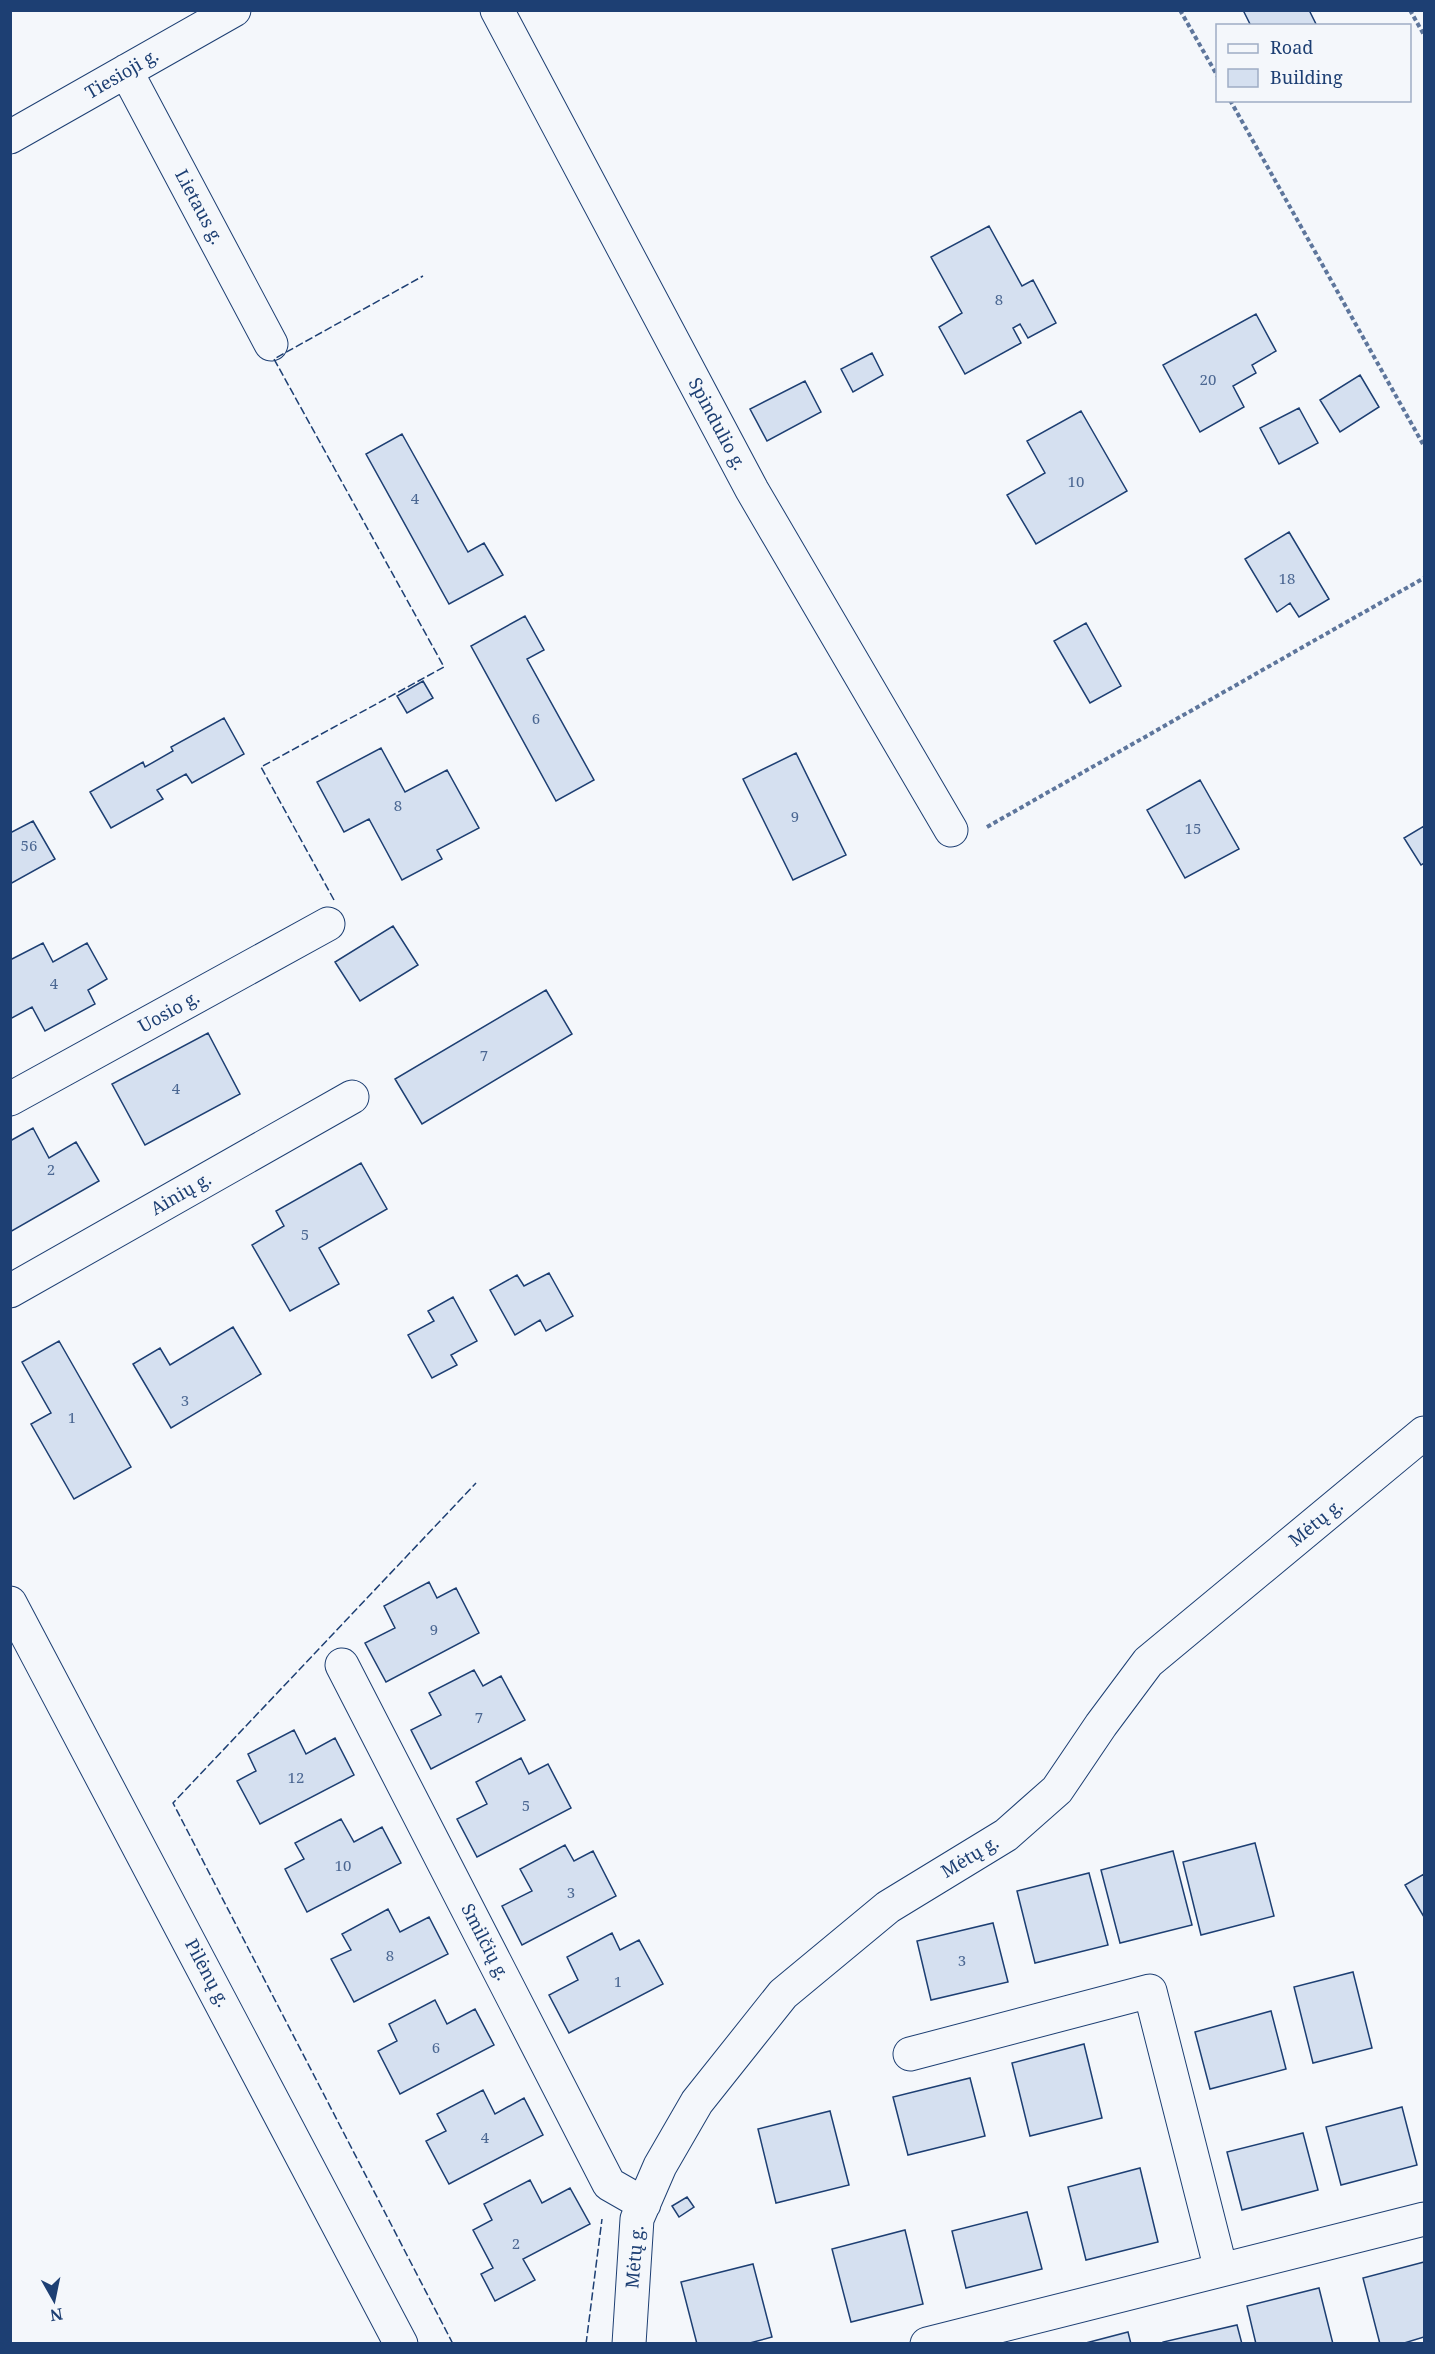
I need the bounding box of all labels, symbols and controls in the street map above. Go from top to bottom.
legend [1216,24,1411,102]
text: Road [1270,35,1313,59]
street label: Tiesioji g. [81,43,162,104]
text: Building [1270,65,1343,89]
street label: Lietaus g. [170,165,230,248]
house number: 8 [995,289,1003,309]
house number: 20 [1200,369,1216,389]
street label: Spindulio g. [684,373,752,474]
house number: 10 [1068,471,1084,491]
house number: 4 [411,488,420,508]
house number: 18 [1279,568,1295,588]
house number: 6 [532,708,540,728]
house number: 8 [394,795,402,815]
house number: 9 [791,806,799,826]
house number: 15 [1185,818,1201,838]
house number: 56 [21,835,37,855]
house number: 4 [50,973,59,993]
street label: Uosio g. [134,985,203,1038]
house number: 7 [480,1045,488,1065]
house number: 4 [172,1078,181,1098]
house number: 2 [47,1159,55,1179]
street label: Ainių g. [146,1166,215,1220]
house number: 5 [301,1224,309,1244]
house number: 3 [181,1390,189,1410]
house number: 1 [68,1407,76,1427]
street label: Mėtų g. [1283,1493,1347,1551]
house number: 9 [430,1619,438,1639]
house number: 7 [475,1707,483,1727]
house number: 12 [288,1767,304,1787]
house number: 5 [522,1795,530,1815]
street label: Mėtų g. [936,1830,1003,1883]
house number: 10 [335,1855,351,1875]
house number: 3 [567,1882,575,1902]
street label: Smilčių g. [456,1899,515,1984]
street label: Pilėnų g. [180,1934,236,2011]
house number: 8 [386,1945,394,1965]
house number: 3 [958,1950,966,1970]
house number: 1 [614,1971,622,1991]
house number: 6 [432,2037,440,2057]
house number: 4 [481,2127,490,2147]
street label: Mėtų g. [619,2224,649,2289]
house number: 2 [512,2233,520,2253]
north arrow [24,2270,84,2330]
text: N [48,2303,64,2327]

